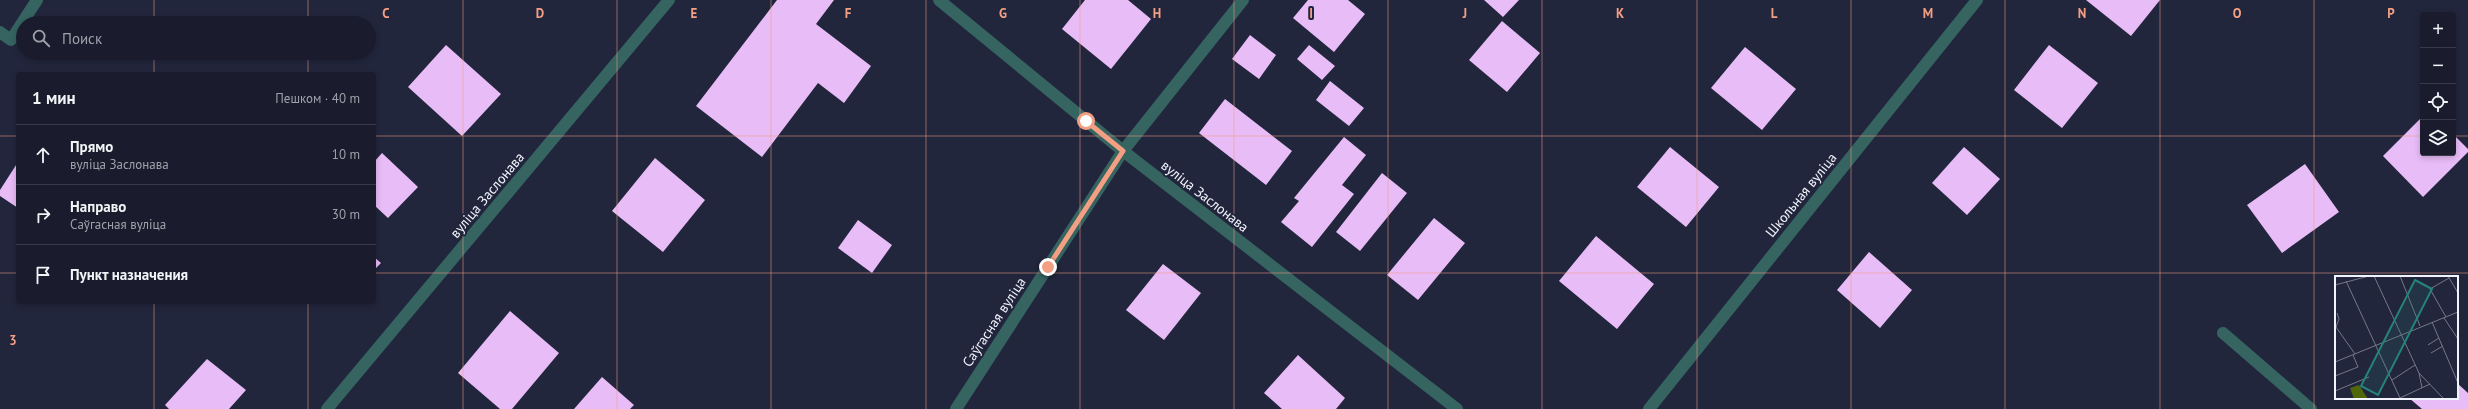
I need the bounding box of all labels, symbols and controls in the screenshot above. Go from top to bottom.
text: C [382,5,390,22]
text: D [536,5,544,22]
text: E [691,5,698,22]
text: F [845,5,852,22]
text: G [999,5,1007,22]
text: H [1153,5,1161,22]
text: I [1309,5,1313,22]
text: J [1462,5,1467,22]
text: K [1616,5,1624,22]
text: L [1771,5,1778,22]
text: M [1923,5,1933,22]
text: N [2078,5,2086,22]
text: O [2233,5,2242,22]
text: P [2387,5,2395,22]
map controls [2420,12,2456,156]
button: + [2420,12,2456,48]
search box [16,16,376,60]
icon: search [30,27,52,49]
text: Поиск [62,29,102,48]
button: − [2420,48,2456,84]
button: locate [2420,84,2456,120]
text: 1 мин [32,87,76,109]
text: Пешком · 40 m [275,90,360,107]
route start [1077,112,1095,130]
button: layers [2420,120,2456,156]
text: Прямо [70,137,113,156]
icon: ahead [32,144,54,166]
text: 10 m [332,146,360,163]
street label: вуліца Заслонава [446,148,528,241]
street label: Школьная вуліца [1761,149,1841,241]
text: вуліца Заслонава [70,156,169,173]
street label: вуліца Заслонава [1158,156,1252,236]
text: Направо [70,197,126,216]
icon: right [32,204,54,226]
text: 30 m [332,206,360,223]
text: Саўгасная вуліца [70,216,166,233]
route end [1039,258,1057,276]
icon: arrive [32,264,54,286]
text: Пункт назначения [70,265,188,284]
street label: Саўгасная вуліца [958,274,1030,370]
inset map [2335,276,2458,399]
text: 3 [9,332,17,349]

